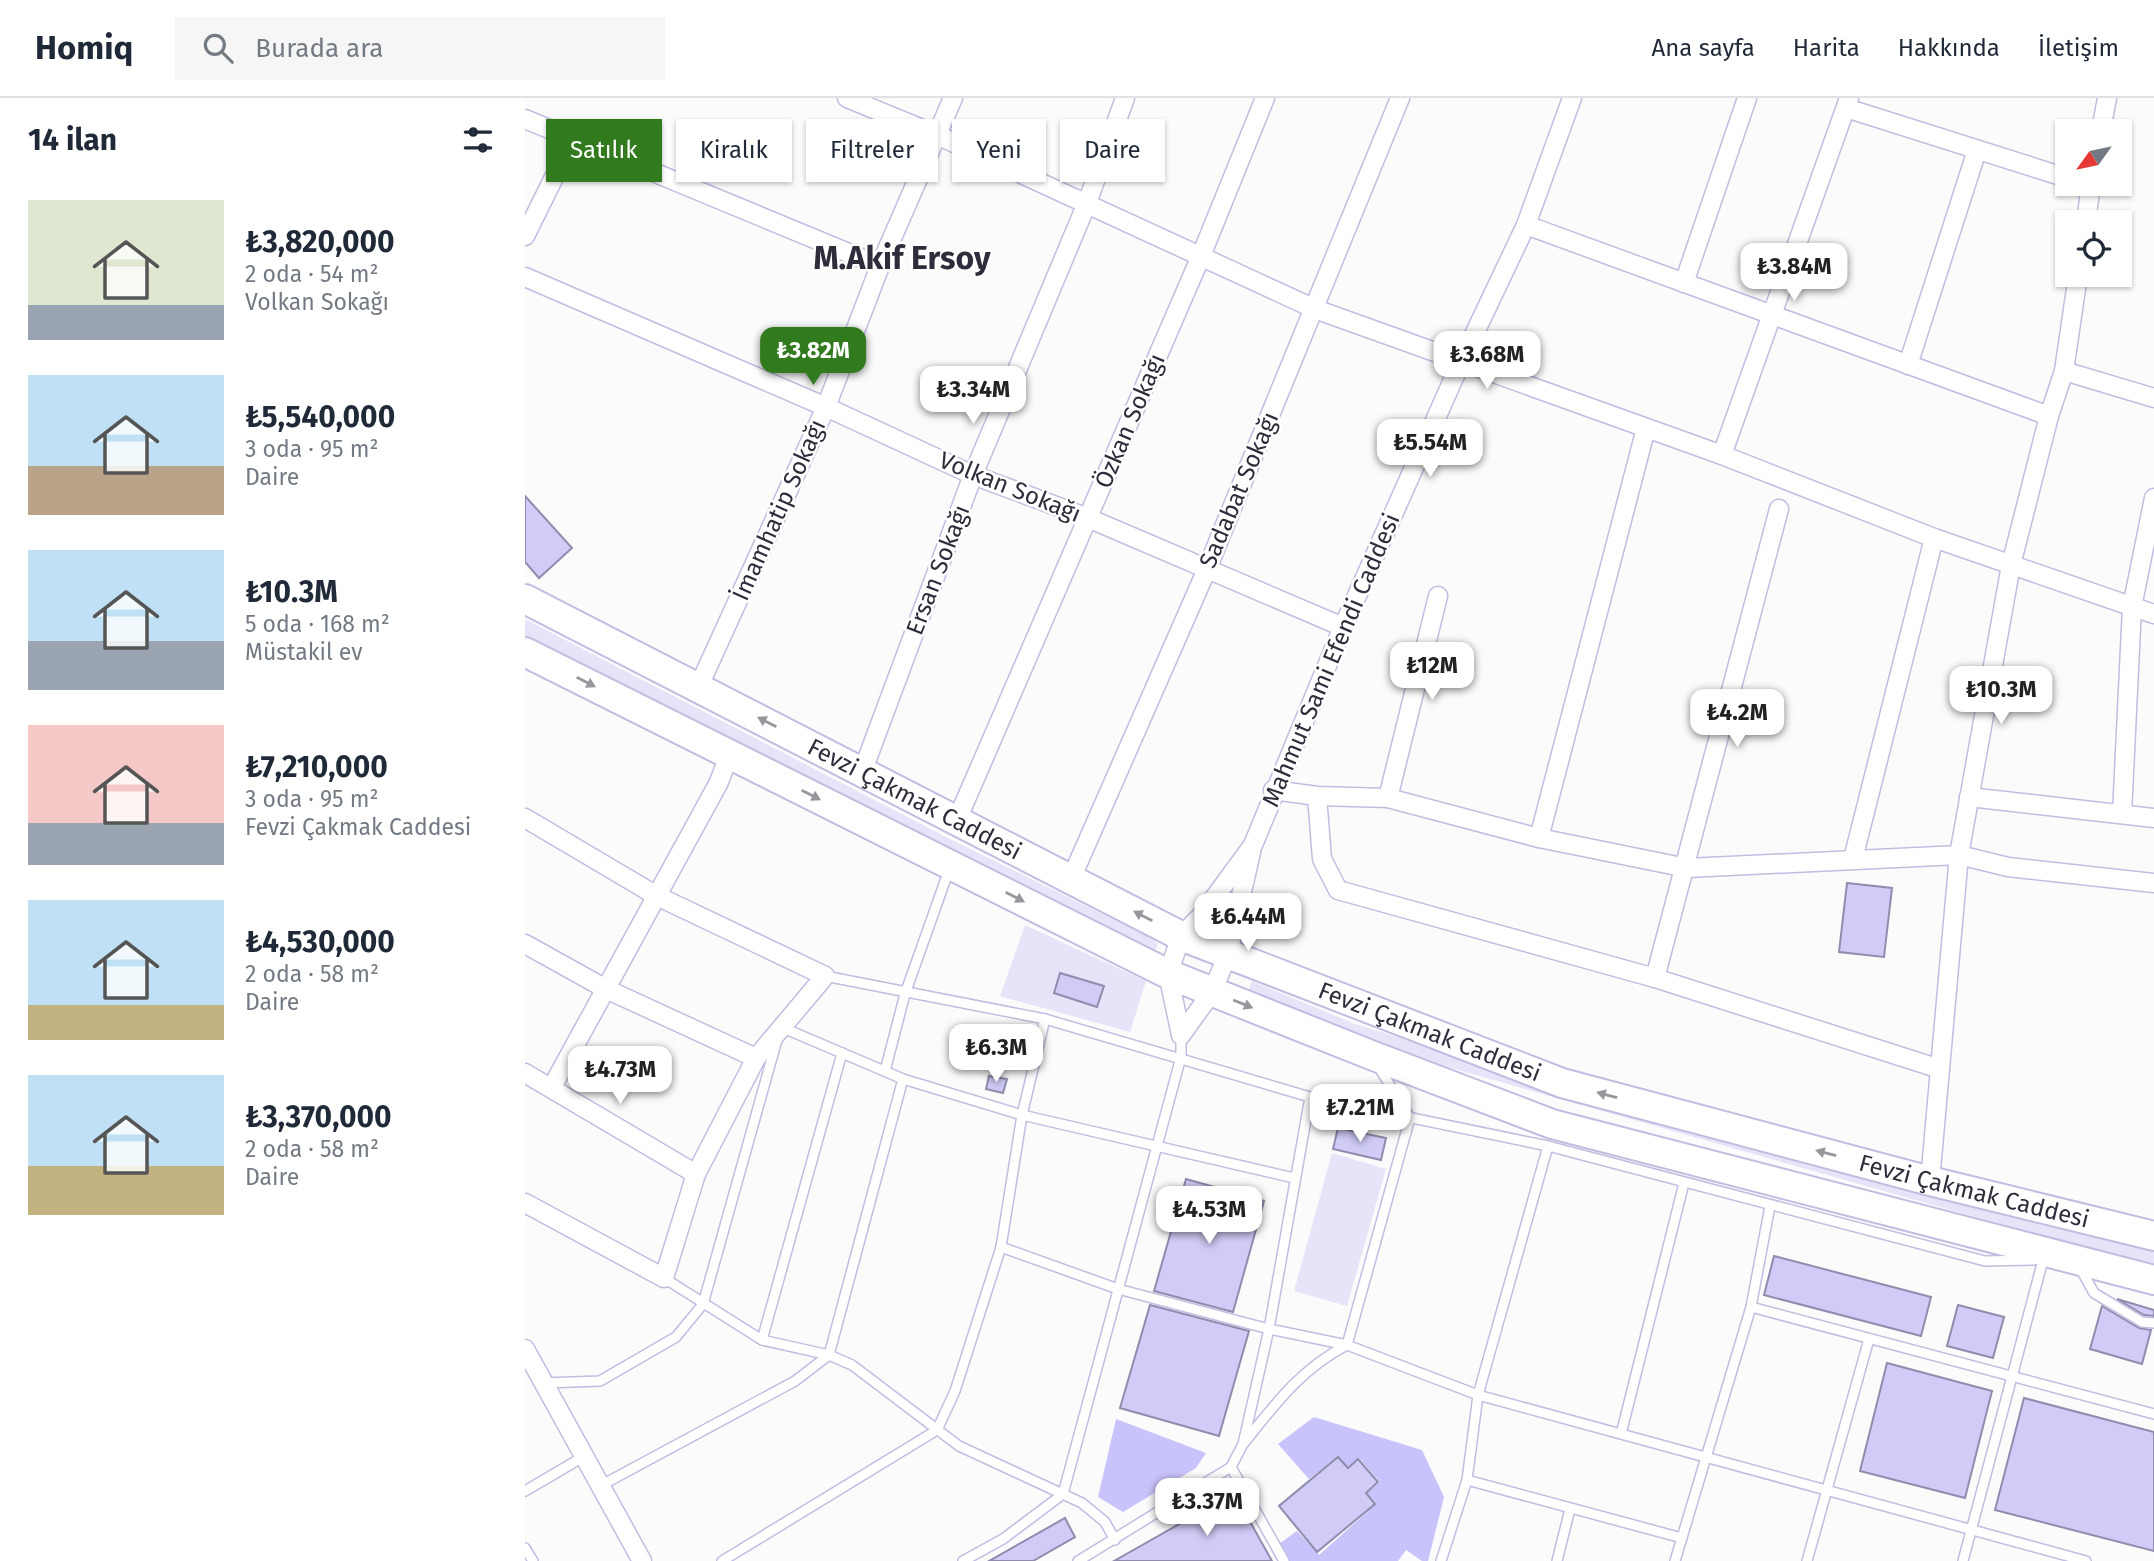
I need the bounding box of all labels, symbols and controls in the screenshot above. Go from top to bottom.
search box [175,17,665,80]
text: Homiq [35,28,133,68]
icon: search [199,29,237,67]
text: Burada ara [255,33,383,64]
text: Ana sayfa [1651,34,1755,62]
text: Harita [1793,34,1860,62]
text: Hakkında [1898,34,2000,62]
text: İletişim [2038,34,2119,62]
chip: Satılık [546,119,662,182]
chip: Kiralık [676,119,792,182]
chip: Filtreler [806,119,938,182]
chip: Yeni [952,119,1046,182]
chip: Daire [1060,119,1165,182]
north arrow [2055,119,2131,196]
map controls [2055,119,2132,287]
icon: filters [459,121,497,159]
text: 14 ilan [28,122,117,158]
button: locate [2055,210,2132,287]
text: ₺3,820,000 [245,224,395,260]
icon: home [84,228,168,312]
district label: M.Akif Ersoy [813,239,991,277]
pin: ₺3.84M [1737,244,1851,303]
text: ₺3.84M [1756,252,1832,280]
text: 2 oda · 54 m² [245,260,379,288]
text: Volkan Sokağı [245,288,389,316]
pin: ₺3.82M [756,328,870,387]
pin: ₺3.68M [1430,331,1544,391]
text: ₺3.82M [776,336,850,364]
text: ₺3.68M [1450,340,1524,368]
street label: Özkan Sokağı [1089,350,1171,492]
pin: ₺3.34M [916,366,1030,426]
text: ₺3.34M [936,375,1010,403]
text: ₺5,540,000 [245,399,395,435]
icon: home [84,403,168,487]
street label: Sadabat Sokağı [1194,408,1284,572]
street label: İmamhatip Sokağı [726,415,832,605]
pin: ₺5.54M [1373,420,1487,479]
text: ₺5.54M [1393,428,1467,456]
text: 3 oda · 95 m² [245,435,378,463]
street label: Volkan Sokağı [935,446,1085,528]
text: Daire [245,463,299,491]
street label: Ersan Sokağı [900,501,976,639]
street label: Mahmut Sami Efendi Caddesi [1256,509,1406,811]
text: ₺10.3M [245,574,338,610]
icon: home [84,578,168,662]
text: 5 oda · 168 m² [245,610,390,638]
text: Müstakil ev [245,638,363,666]
pin: ₺12M [1391,642,1473,702]
text: ₺12M [1406,651,1458,679]
pin: ₺10.3M [1944,666,2058,726]
text: ₺10.3M [1965,675,2037,703]
one-way arrow [576,677,596,688]
pin: ₺4.2M [1688,690,1786,749]
text: ₺4.2M [1706,698,1768,726]
one-way arrow [757,717,777,728]
street label: Fevzi Çakmak Caddesi [803,733,1026,866]
text: ₺7,210,000 [245,749,388,785]
icon: home [84,753,168,837]
text: 3 oda · 95 m² [245,785,378,813]
one-way arrow [801,790,821,801]
text: Fevzi Çakmak Caddesi [245,813,471,841]
one-way arrow [1005,892,1025,903]
pin: ₺6.44M [1191,894,1305,953]
text: ₺6.44M [1210,902,1286,930]
one-way arrow [1133,911,1153,922]
text: ₺4,530,000 [245,924,395,960]
icon: home [84,928,168,1012]
text: 2 oda · 58 m² [245,960,379,988]
street label: Fevzi Çakmak Caddesi [1314,976,1545,1088]
text: Daire [245,988,299,1016]
one-way arrow [1232,999,1253,1010]
pin: ₺6.3M [947,1024,1045,1084]
text: ₺6.3M [965,1033,1027,1061]
pin: ₺4.73M [563,1046,677,1106]
text: ₺4.73M [584,1055,656,1083]
pin: ₺7.21M [1303,1084,1417,1144]
one-way arrow [1595,1089,1617,1100]
text: ₺7.21M [1326,1093,1394,1121]
text: ₺3,370,000 [245,1099,392,1135]
icon: home [84,1103,168,1187]
text: 2 oda · 58 m² [245,1135,379,1163]
one-way arrow [1815,1147,1837,1158]
street label: Fevzi Çakmak Caddesi [1856,1149,2092,1234]
text: Daire [245,1163,299,1191]
pin: ₺4.53M [1152,1186,1266,1246]
text: ₺4.53M [1172,1195,1246,1223]
pin: ₺3.37M [1150,1478,1264,1538]
text: ₺3.37M [1171,1487,1243,1515]

